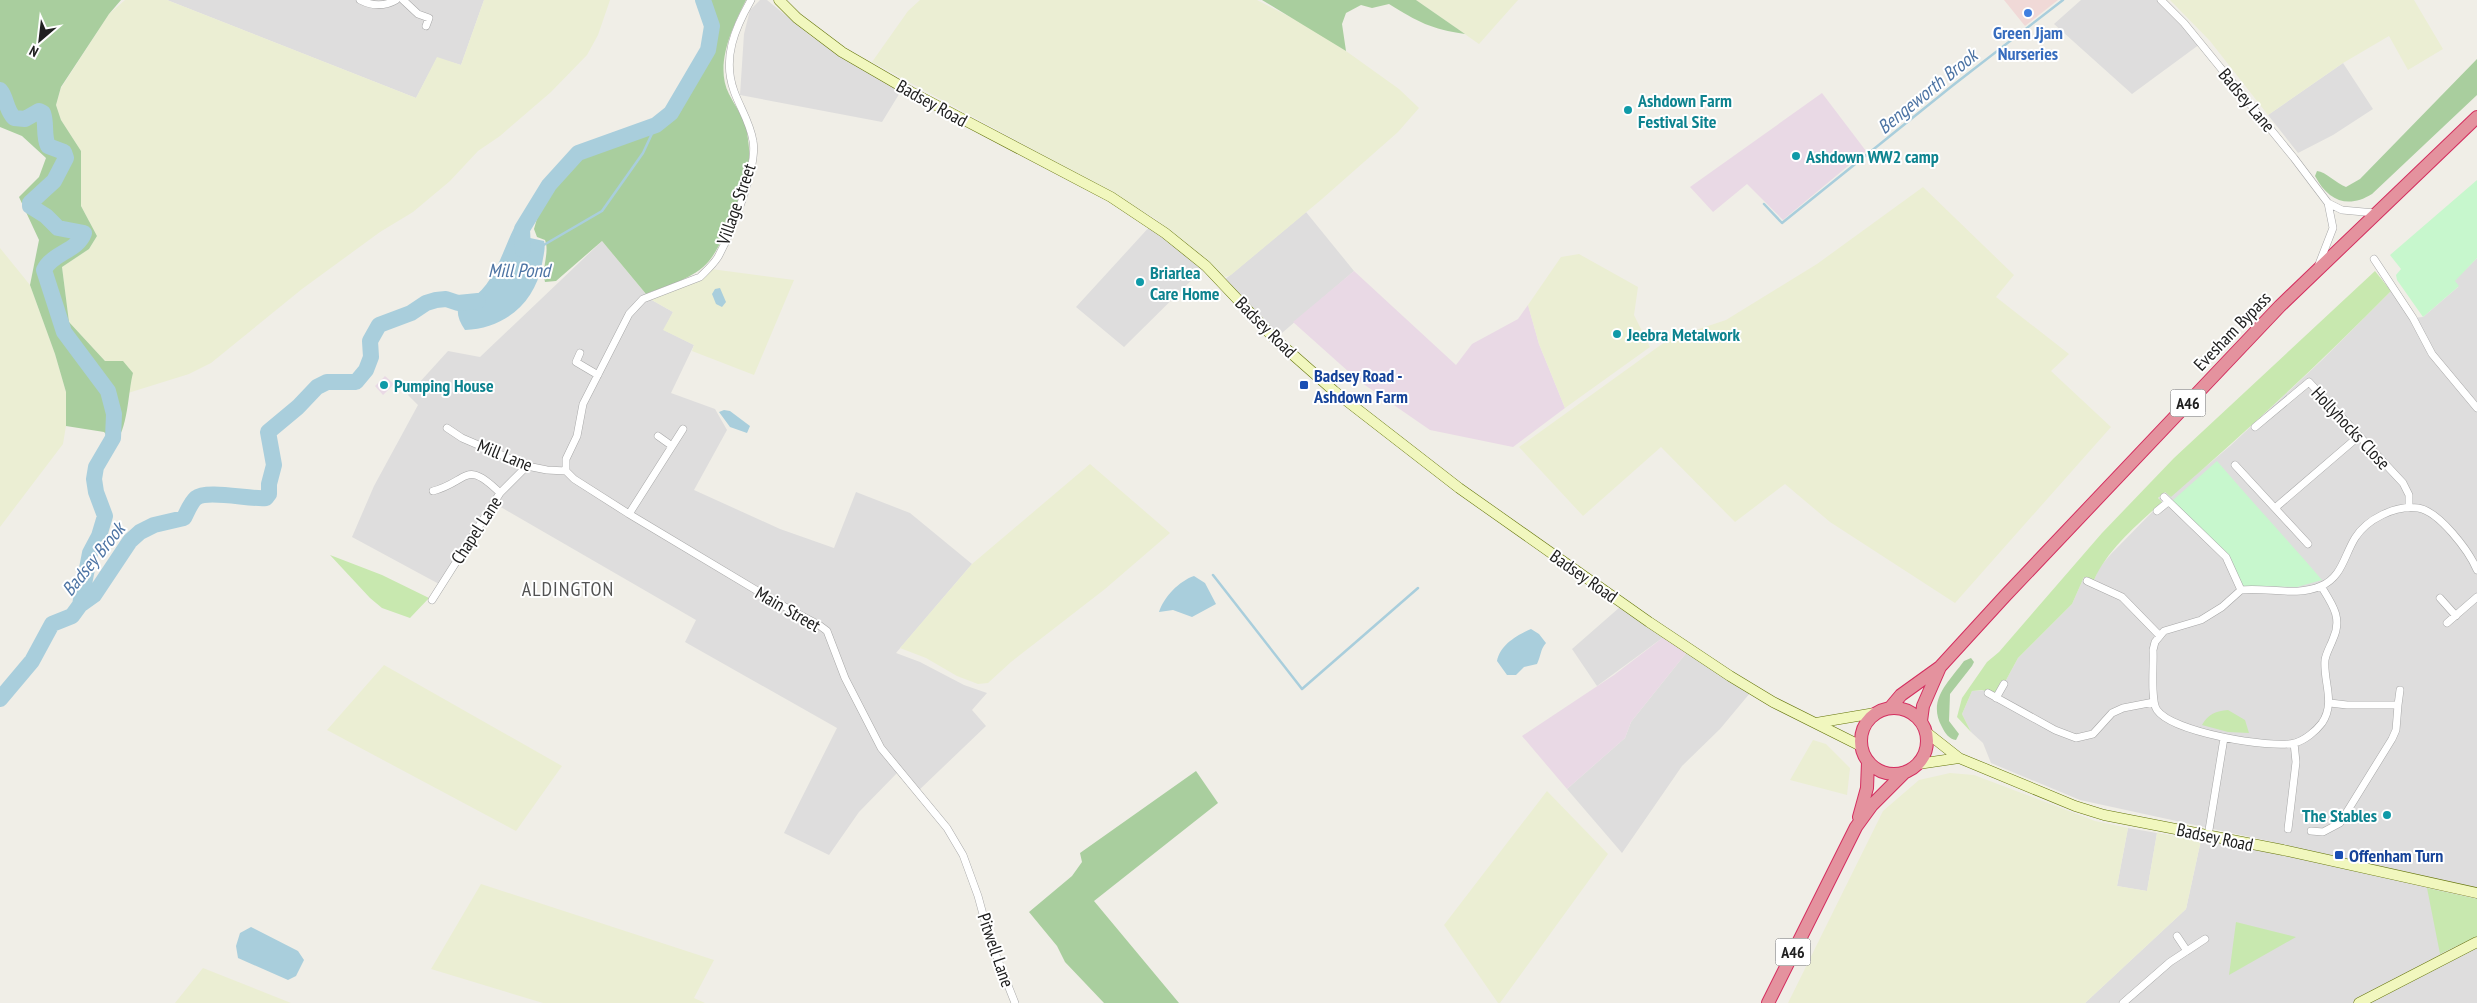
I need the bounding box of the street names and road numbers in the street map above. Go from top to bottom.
street label: Badsey Lane [2214,63,2280,137]
street label: Badsey Road [893,74,971,132]
street label: Village Street [711,160,761,248]
street label: Evesham Bypass [2189,287,2275,375]
street label: Badsey Road [1230,291,1302,363]
street label: Hollyhocks Close [2307,382,2395,474]
road number: A46 [2170,389,2206,416]
street label: Mill Lane [474,434,536,476]
street label: Chapel Lane [446,492,506,568]
street label: Badsey Road [1546,544,1622,608]
street label: Main Street [751,581,825,637]
street label: Badsey Road [2175,818,2255,856]
street label: Pitwell Lane [973,910,1019,990]
road number: A46 [1776,939,1810,966]

